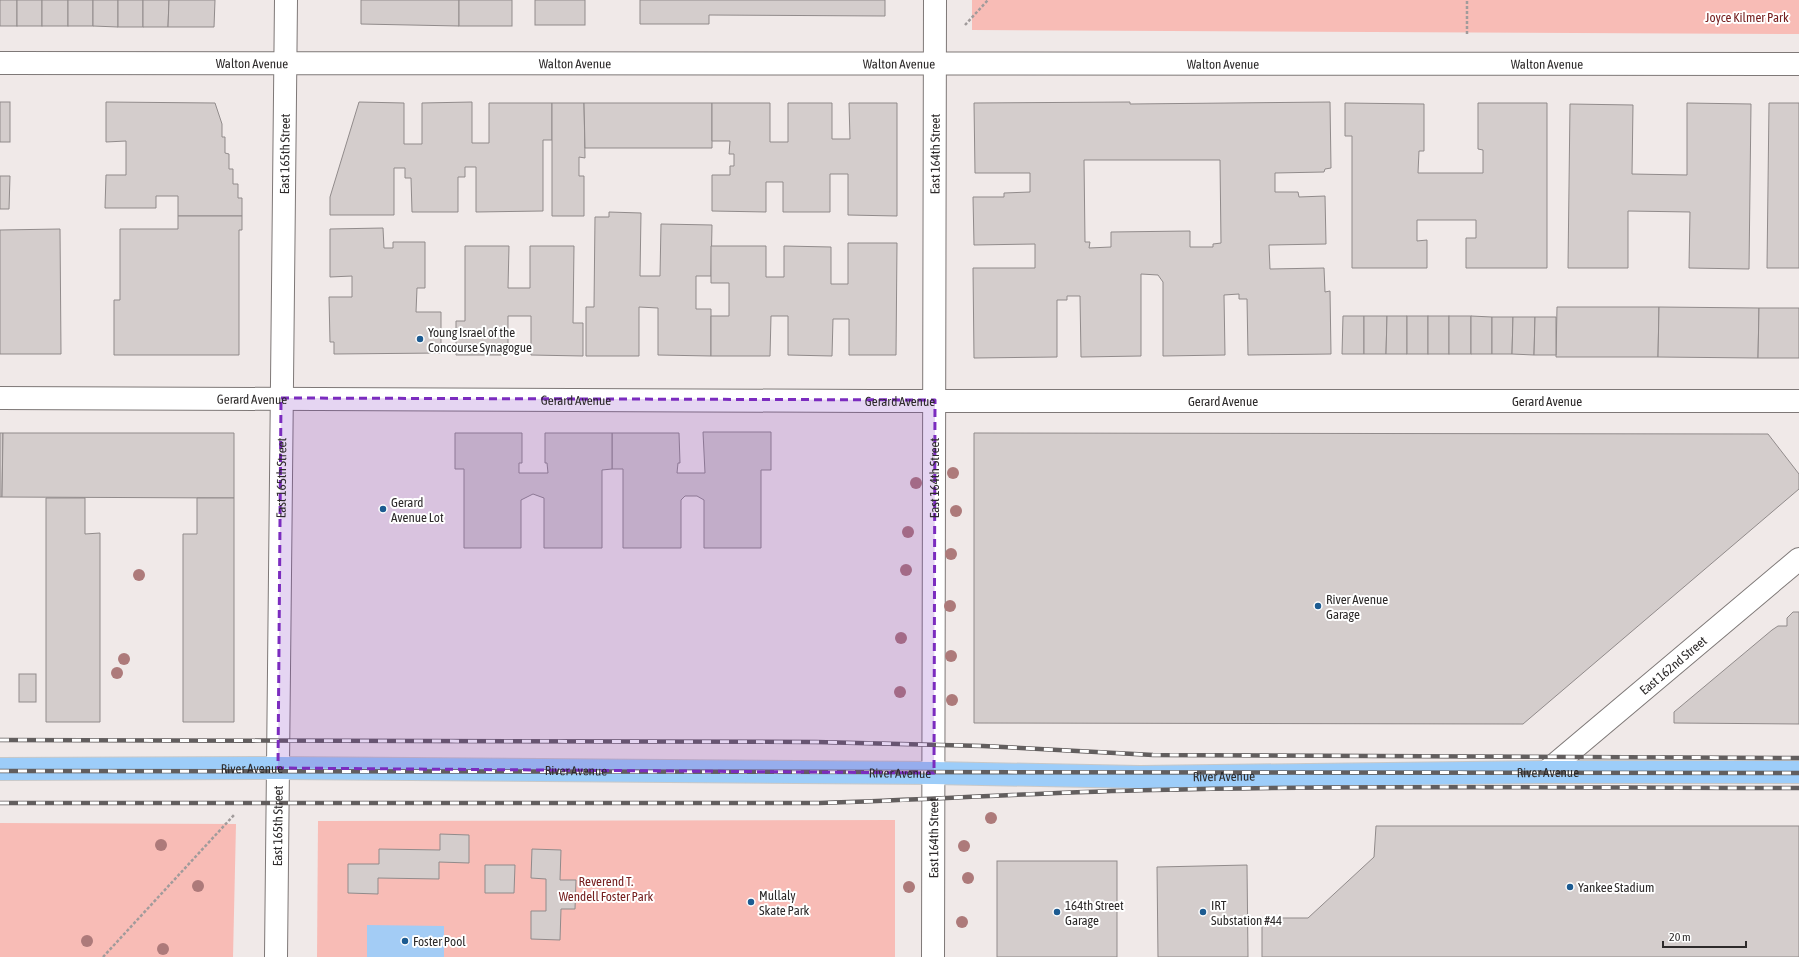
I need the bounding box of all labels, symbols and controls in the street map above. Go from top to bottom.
park label: Joyce Kilmer Park [1705,10,1789,25]
street label: Walton Avenue [216,56,288,71]
street label: Walton Avenue [539,56,611,71]
street label: Walton Avenue [863,56,935,72]
street label: Walton Avenue [1187,57,1259,72]
street label: Walton Avenue [1511,57,1583,72]
street label: East 165th Street [277,113,293,194]
street label: East 164th Street [928,113,943,194]
place label: Young Israel of the Concourse Synagogue [428,325,532,355]
marker: Young Israel of the Concourse Synagogue [415,334,425,344]
street label: Gerard Avenue [217,392,287,407]
street label: Gerard Avenue [541,393,611,408]
street label: Gerard Avenue [865,394,935,409]
street label: Gerard Avenue [1188,394,1258,409]
street label: Gerard Avenue [1512,394,1582,409]
street label: East 165th Street [274,437,289,518]
street label: East 164th Street [927,437,942,518]
place label: Gerard Avenue Lot [391,495,444,525]
marker: Gerard Avenue Lot [378,504,388,514]
place label: River Avenue Garage [1326,592,1388,622]
marker: River Avenue Garage [1313,601,1323,611]
street label: East 162nd Street [1637,633,1710,698]
street label: River Avenue [221,761,283,776]
street label: River Avenue [545,763,607,779]
street label: River Avenue [1517,765,1579,780]
street label: River Avenue [869,766,931,781]
street label: River Avenue [1193,769,1255,784]
street label: East 165th Street [270,785,286,866]
street label: East 164th Street [926,797,941,878]
park label: Reverend T. Wendell Foster Park [559,874,654,904]
place label: Yankee Stadium [1578,880,1654,895]
marker: Yankee Stadium [1565,882,1575,892]
place label: Mullaly Skate Park [759,888,810,918]
marker: Mullaly Skate Park [746,897,756,907]
place label: 164th Street Garage [1065,898,1124,928]
place label: IRT Substation #44 [1211,898,1282,928]
marker: 164th Street Garage [1052,907,1062,917]
marker: IRT Substation #44 [1198,907,1208,917]
scale bar [1663,923,1746,949]
text: 20 m [1669,930,1691,944]
place label: Foster Pool [413,934,466,949]
marker: Foster Pool [400,936,410,946]

